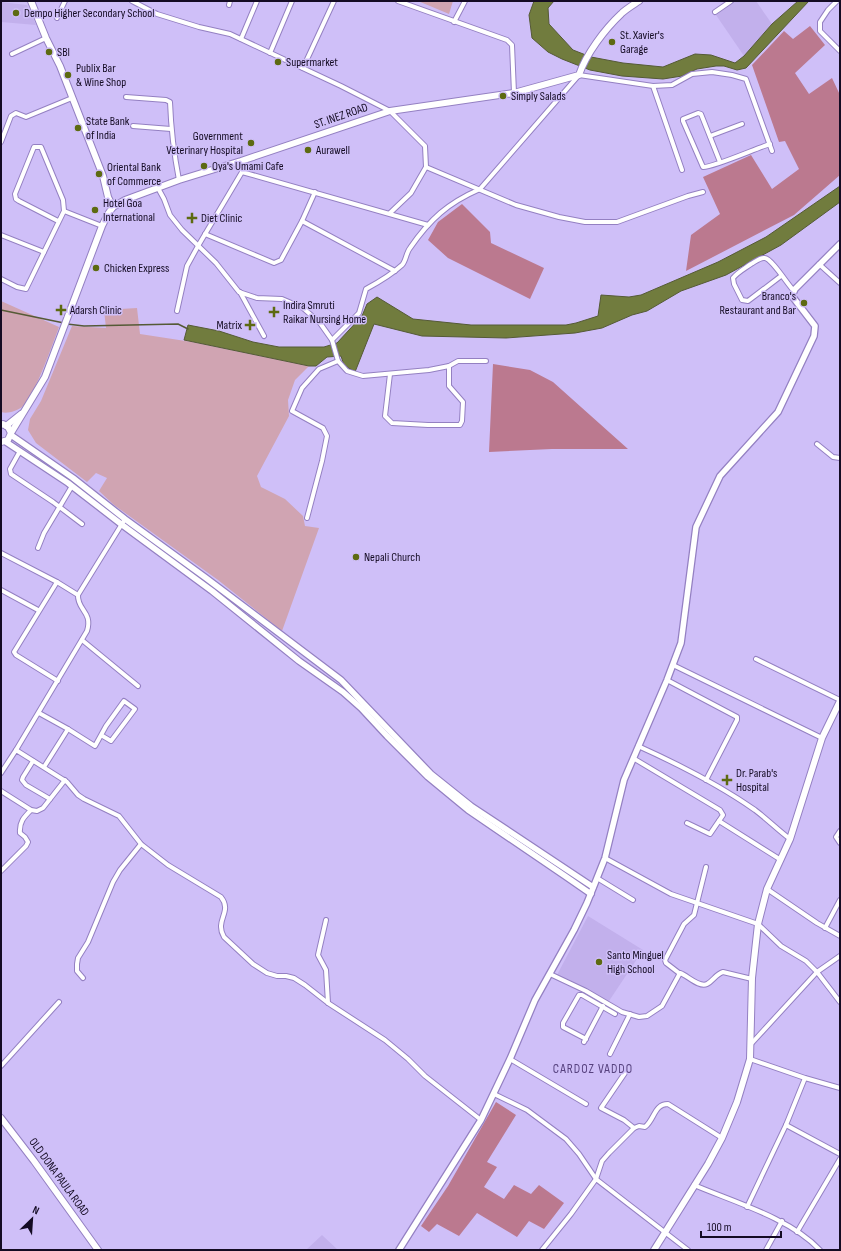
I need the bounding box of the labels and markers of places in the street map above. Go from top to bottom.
place label: Dempo Higher Secondary School [24,6,155,21]
marker: Dempo Higher Secondary School [11,8,21,18]
place label: St. Xavier's Garage [620,28,664,57]
marker: St. Xavier's Garage [607,37,617,47]
place label: SBI [57,45,70,60]
marker: SBI [44,47,54,57]
place label: Supermarket [286,55,338,70]
marker: Supermarket [273,57,283,67]
place label: Publix Bar & Wine Shop [76,61,126,90]
marker: Publix Bar & Wine Shop [63,70,73,80]
place label: Simply Salads [511,89,566,104]
marker: Simply Salads [498,91,508,101]
place label: State Bank of India [86,114,130,143]
marker: State Bank of India [73,123,83,133]
place label: Government Veterinary Hospital [166,129,243,158]
marker: Government Veterinary Hospital [246,138,256,148]
place label: Aurawell [315,143,350,158]
marker: Aurawell [303,145,313,155]
place label: Oya's Umami Cafe [212,159,284,174]
place label: Oriental Bank of Commerce [107,160,161,189]
marker: Oya's Umami Cafe [199,161,209,171]
marker: Oriental Bank of Commerce [94,169,104,179]
place label: Hotel Goa International [103,196,155,225]
marker: Hotel Goa International [90,205,100,215]
place label: Diet Clinic [201,211,242,226]
marker: Diet Clinic [186,212,198,224]
place label: Chicken Express [104,261,169,276]
marker: Chicken Express [91,263,101,273]
place label: Branco's Restaurant and Bar [719,289,797,318]
place label: Indira Smruti Raikar Nursing Home [283,298,366,327]
marker: Branco's Restaurant and Bar [799,298,809,308]
place label: Adarsh Clinic [69,303,122,318]
marker: Adarsh Clinic [55,304,67,316]
marker: Indira Smruti Raikar Nursing Home [268,306,280,318]
place label: Matrix [216,318,242,333]
marker: Matrix [245,320,255,330]
place label: Nepali Church [364,550,420,565]
marker: Nepali Church [351,552,361,562]
place label: Dr. Parab's Hospital [736,766,777,795]
marker: Dr. Parab's Hospital [721,774,733,786]
place label: Santo Minguel High School [607,948,664,977]
marker: Santo Minguel High School [594,957,604,967]

